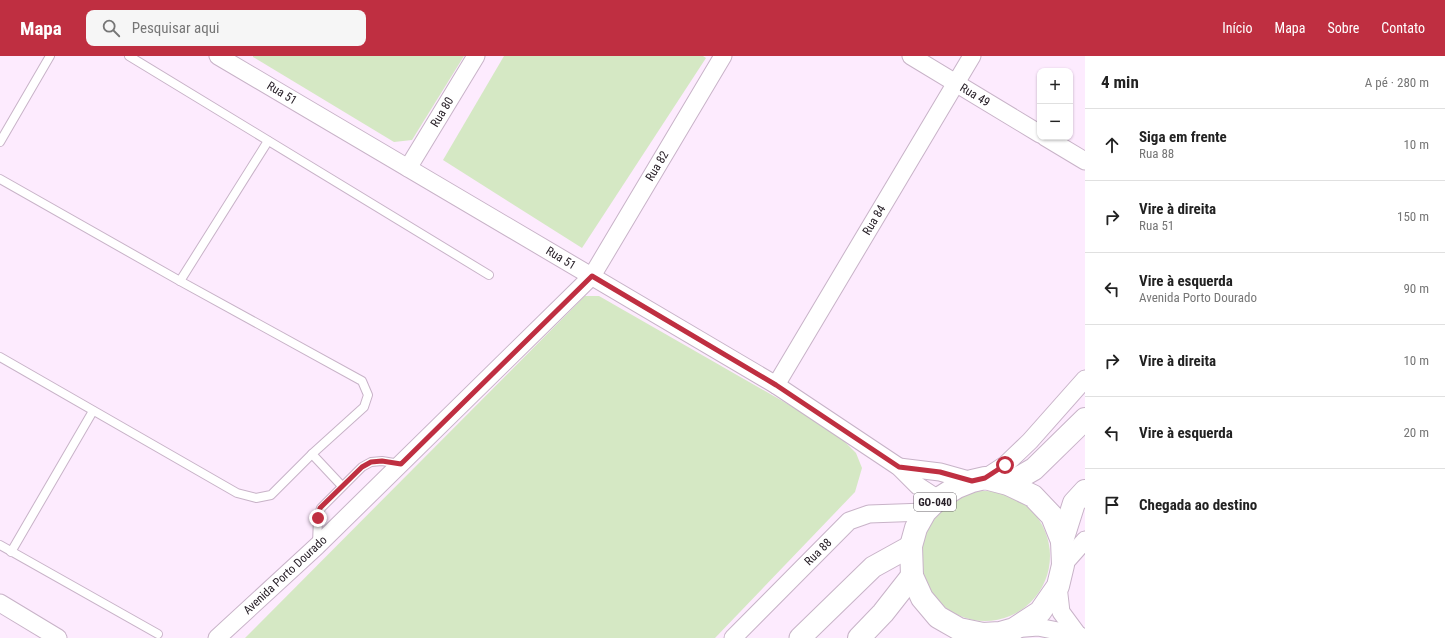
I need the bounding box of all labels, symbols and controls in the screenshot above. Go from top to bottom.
search box [86,10,366,46]
text: Mapa [20,17,62,40]
icon: search [100,17,122,39]
text: Pesquisar aqui [132,19,219,37]
text: Início [1222,20,1253,36]
text: Mapa [1275,20,1305,36]
text: Sobre [1327,20,1359,36]
text: Contato [1381,20,1425,36]
map controls [1037,68,1073,140]
button: + [1037,68,1073,104]
text: 4 min [1101,72,1139,92]
text: A pé · 280 m [1365,75,1429,90]
street label: Rua 51 [264,79,300,107]
street label: Rua 49 [957,81,993,109]
street label: Rua 80 [428,94,456,130]
button: − [1037,104,1073,140]
text: Siga em frente [1139,128,1227,146]
icon: ahead [1101,134,1123,156]
text: 10 m [1403,137,1429,152]
text: Rua 88 [1139,146,1174,161]
street label: Rua 82 [643,148,671,184]
text: Vire à direita [1139,200,1216,218]
street label: Rua 84 [860,202,888,238]
icon: right [1101,206,1123,228]
text: 150 m [1397,209,1429,224]
text: Rua 51 [1139,218,1174,233]
street label: Rua 51 [543,244,579,272]
text: Vire à esquerda [1139,272,1233,290]
icon: left [1101,278,1123,300]
text: 90 m [1403,281,1429,296]
text: Avenida Porto Dourado [1139,290,1257,305]
icon: right [1101,350,1123,372]
text: Vire à direita [1139,352,1216,370]
text: 10 m [1403,353,1429,368]
icon: left [1101,422,1123,444]
text: Vire à esquerda [1139,424,1233,442]
text: 20 m [1403,425,1429,440]
route start [996,456,1014,474]
road number: GO-040 [914,493,956,511]
icon: arrive [1101,494,1123,516]
text: Chegada ao destino [1139,496,1257,514]
route end [309,509,327,527]
street label: Avenida Porto Dourado [240,533,330,617]
street label: Rua 88 [802,536,834,568]

